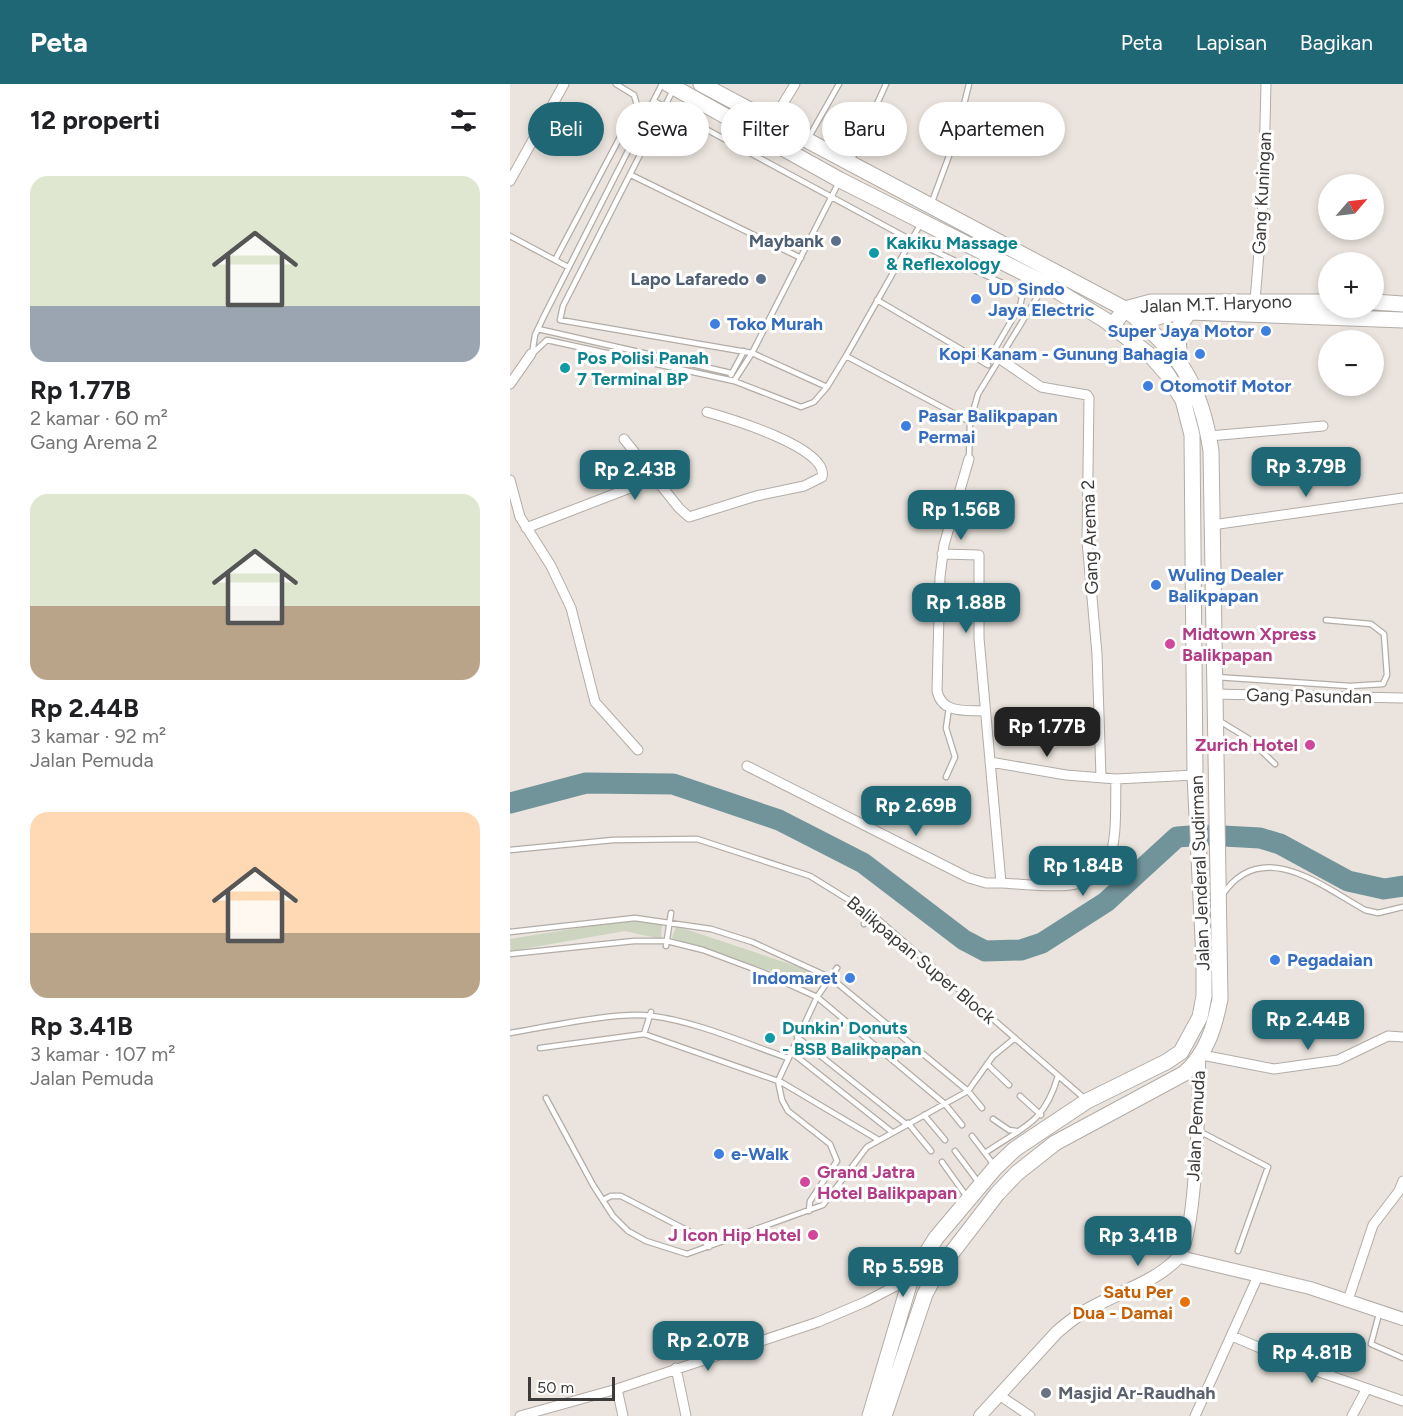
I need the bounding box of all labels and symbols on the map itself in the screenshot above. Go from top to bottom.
street label: Gang Kuningan [1248,131,1276,255]
north arrow [1318,174,1384,240]
place label: Maybank [749,230,824,252]
place label: Kakiku Massage & Reflexology [886,232,1018,275]
marker: Maybank [829,234,843,248]
marker: Kakiku Massage & Reflexology [867,246,881,260]
place label: Lapo Lafaredo [631,268,749,290]
marker: Lapo Lafaredo [754,272,768,286]
place label: UD Sindo Jaya Electric [988,278,1095,321]
street label: Jalan M.T. Haryono [1140,290,1292,318]
marker: UD Sindo Jaya Electric [969,292,983,306]
place label: Toko Murah [727,313,823,335]
marker: Toko Murah [708,317,722,331]
place label: Super Jaya Motor [1107,320,1254,342]
marker: Super Jaya Motor [1259,324,1273,338]
place label: Kopi Kanam - Gunung Bahagia [939,343,1188,365]
place label: Pos Polisi Panah 7 Terminal BP [577,347,709,390]
marker: Kopi Kanam - Gunung Bahagia [1193,347,1207,361]
marker: Pos Polisi Panah 7 Terminal BP [558,361,572,375]
place label: Otomotif Motor [1160,375,1292,397]
marker: Otomotif Motor [1141,379,1155,393]
place label: Pasar Balikpapan Permai [918,405,1058,448]
marker: Pasar Balikpapan Permai [899,419,913,433]
pin: Rp 3.79B [1244,447,1368,498]
pin: Rp 2.43B [573,450,697,501]
street label: Gang Arema 2 [1077,479,1103,595]
pin: Rp 1.56B [899,490,1023,541]
place label: Wuling Dealer Balikpapan [1168,564,1284,607]
marker: Wuling Dealer Balikpapan [1149,578,1163,592]
pin: Rp 1.88B [904,583,1028,634]
place label: Midtown Xpress Balikpapan [1182,623,1317,666]
marker: Midtown Xpress Balikpapan [1163,637,1177,651]
street label: Gang Pasundan [1246,684,1372,708]
pin: Rp 1.77B [985,707,1109,758]
place label: Zurich Hotel [1195,734,1298,756]
marker: Zurich Hotel [1303,738,1317,752]
street label: Jalan Jenderal Sudirman [1186,775,1214,971]
pin: Rp 2.69B [854,786,978,837]
pin: Rp 1.84B [1021,846,1145,897]
street label: Balikpapan Super Block [842,891,1000,1029]
place label: Pegadaian [1287,949,1373,971]
marker: Pegadaian [1268,953,1282,967]
place label: Indomaret [752,967,838,989]
marker: Indomaret [843,971,857,985]
pin: Rp 2.44B [1246,1000,1370,1051]
place label: Dunkin' Donuts - BSB Balikpapan [782,1017,921,1060]
marker: Dunkin' Donuts - BSB Balikpapan [763,1031,777,1045]
street label: Jalan Pemuda [1182,1070,1210,1182]
place label: e-Walk [731,1143,789,1165]
marker: e-Walk [712,1147,726,1161]
place label: Grand Jatra Hotel Balikpapan [817,1161,957,1204]
marker: Grand Jatra Hotel Balikpapan [798,1175,812,1189]
pin: Rp 3.41B [1076,1216,1200,1267]
place label: J Icon Hip Hotel [668,1224,801,1246]
marker: J Icon Hip Hotel [806,1228,820,1242]
pin: Rp 5.59B [841,1247,965,1298]
place label: Satu Per Dua - Damai [1072,1281,1173,1324]
marker: Satu Per Dua - Damai [1178,1295,1192,1309]
pin: Rp 2.07B [646,1321,770,1372]
pin: Rp 4.81B [1250,1333,1374,1384]
scale bar [528,1374,615,1402]
place label: Masjid Ar-Raudhah [1058,1382,1216,1404]
marker: Masjid Ar-Raudhah [1039,1386,1053,1400]

